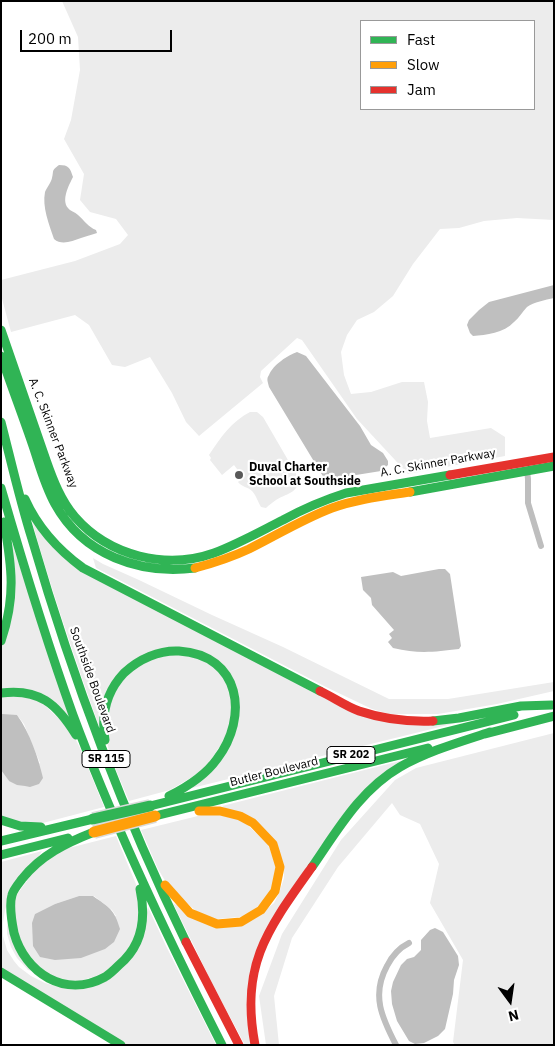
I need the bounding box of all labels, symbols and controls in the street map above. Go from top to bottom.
scale bar [22,20,175,52]
legend [360,20,535,110]
text: 200 m [28,29,72,48]
text: Fast [407,30,435,49]
text: Slow [407,55,440,74]
text: Jam [407,80,436,99]
street label: A. C. Skinner Parkway [25,376,81,490]
street label: A. C. Skinner Parkway [379,446,497,480]
place label: Duval Charter School at Southside [249,461,361,489]
marker: Duval Charter School at Southside [233,469,245,481]
street label: Southside Boulevard [66,625,118,735]
road number: SR 202 [327,746,375,764]
road number: SR 115 [82,751,130,768]
street label: Butler Boulevard [228,754,320,790]
north arrow [485,976,535,1026]
text: N [507,1006,521,1026]

